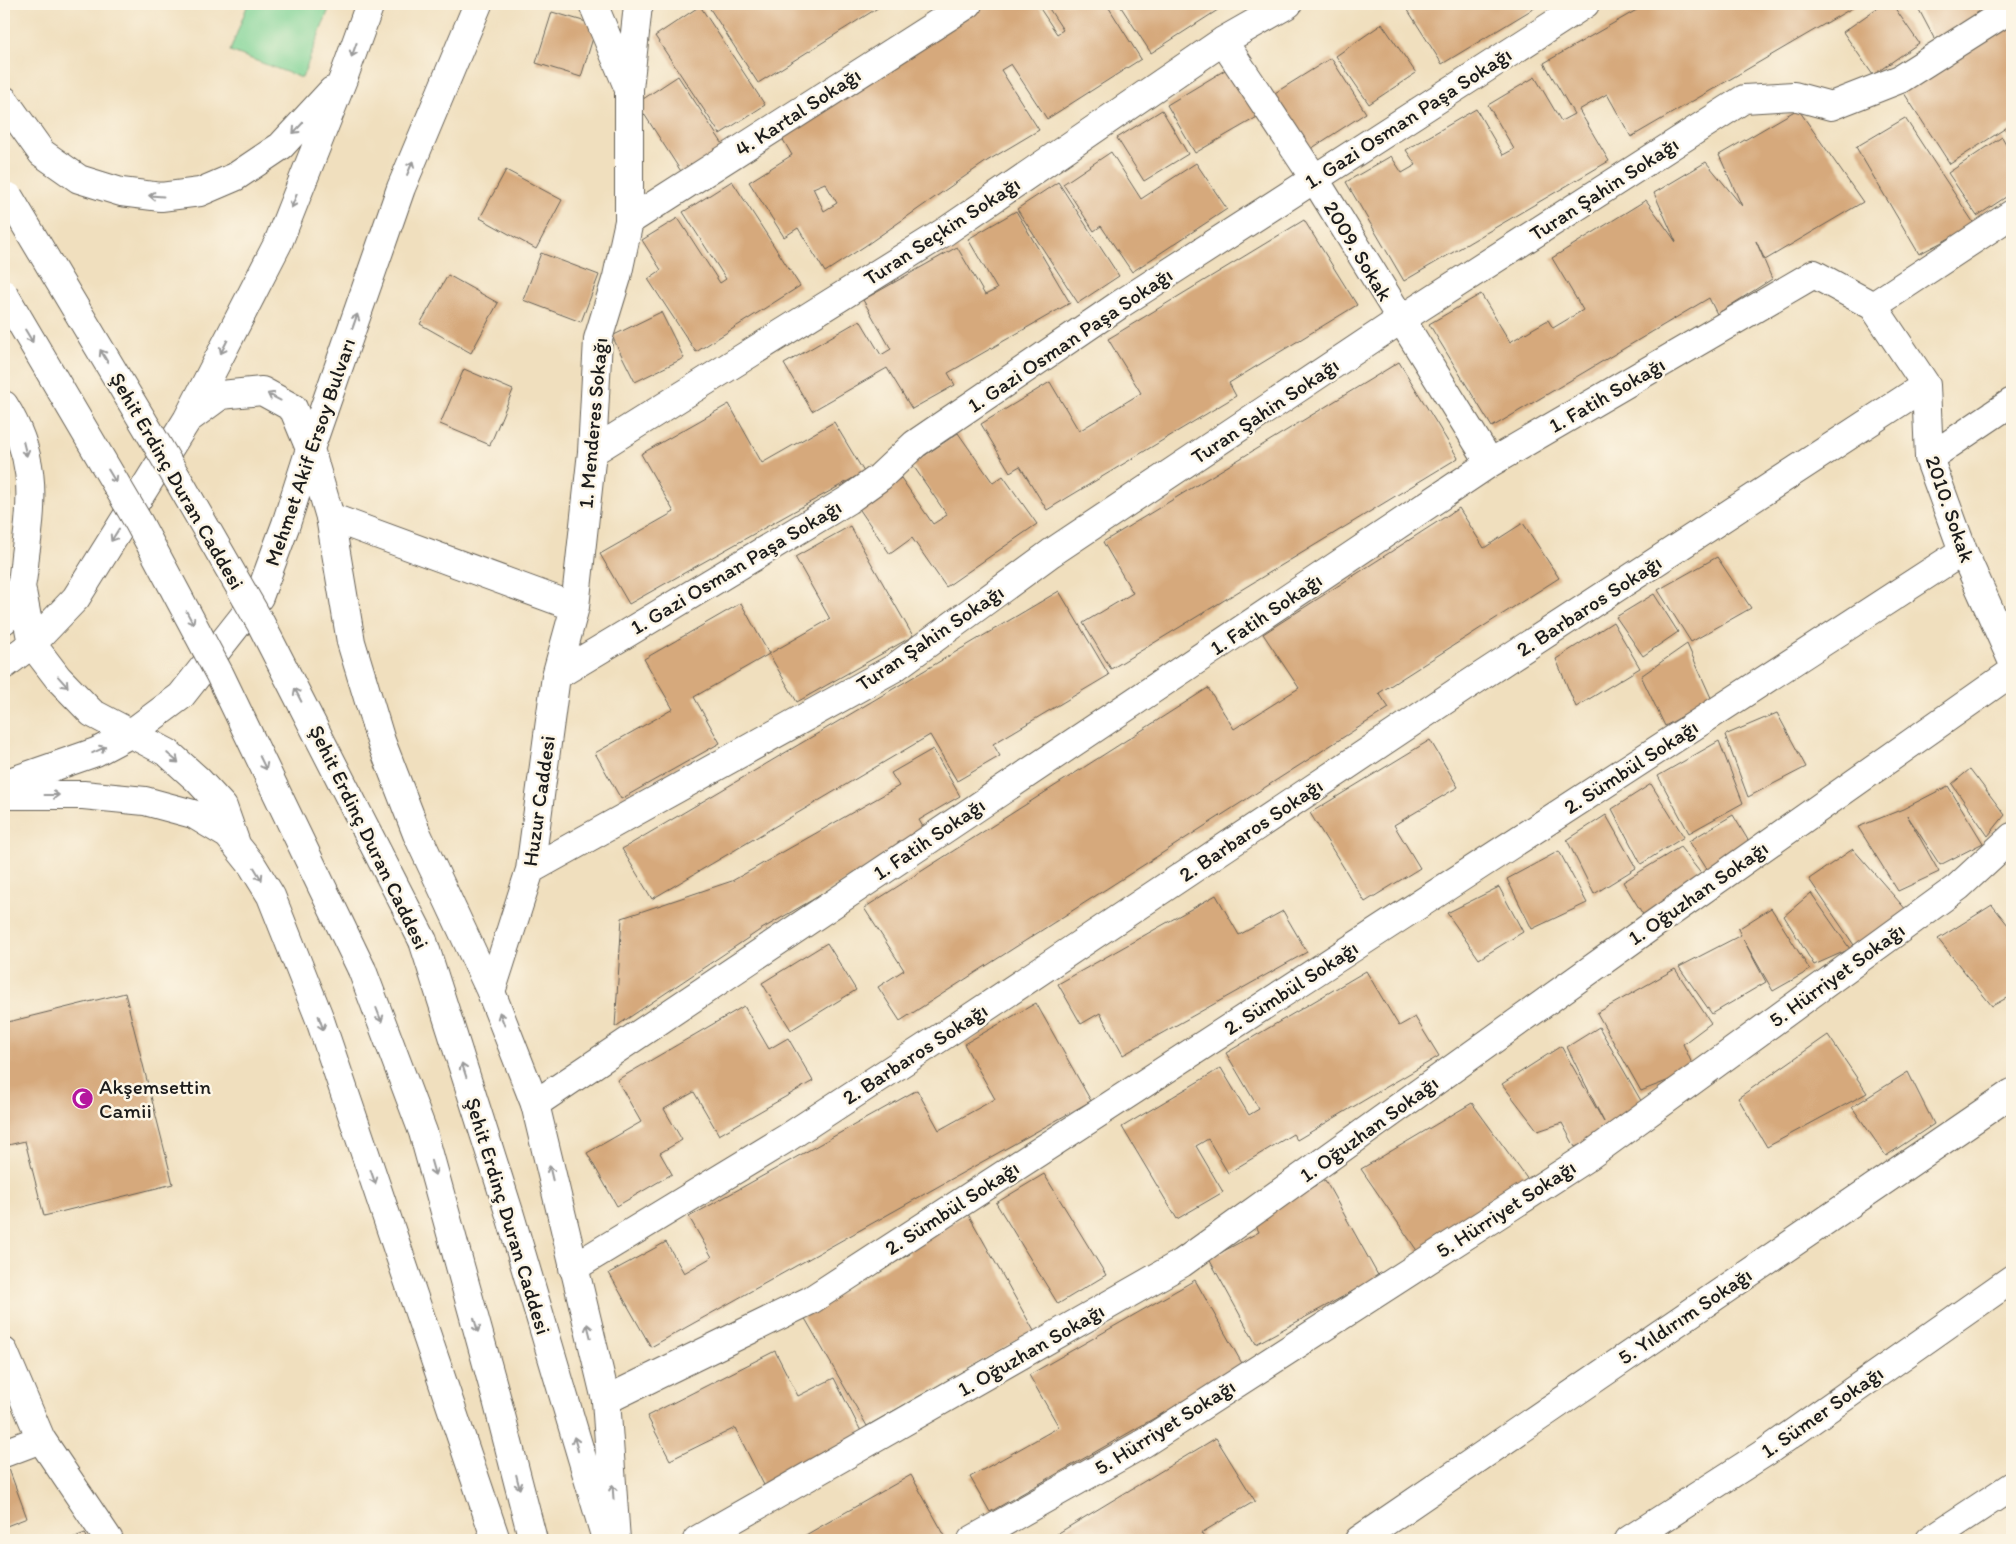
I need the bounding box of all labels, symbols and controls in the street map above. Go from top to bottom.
one-way arrow [349,41,358,57]
street label: 1. Gazi Osman Paşa Sokağı [1300,41,1516,194]
street label: 4. Kartal Sokağı [730,62,865,161]
one-way arrow [292,121,304,134]
street label: Turan Şahin Sokağı [1525,131,1683,246]
one-way arrow [405,161,415,176]
street label: Turan Seçkin Sokağı [859,171,1025,290]
one-way arrow [149,191,165,201]
one-way arrow [289,193,299,208]
street label: 2009. Sokak [1319,196,1398,306]
street label: 1. Gazi Osman Paşa Sokağı [963,262,1177,418]
one-way arrow [351,313,360,329]
one-way arrow [24,328,34,343]
street label: Mehmet Akif Ersoy Bulvarı [259,335,360,569]
street label: 1. Menderes Sokağı [573,336,612,509]
one-way arrow [219,339,228,354]
one-way arrow [99,350,109,364]
street label: 1. Fatih Sokağı [1544,351,1669,438]
street label: Turan Şahin Sokağı [1186,352,1343,469]
street label: Şehit Erdinç Duran Caddesi [105,368,250,594]
one-way arrow [268,392,282,402]
one-way arrow [20,440,30,456]
street label: 2010. Sokak [1921,452,1980,566]
one-way arrow [107,468,117,482]
street label: 1. Gazi Osman Paşa Sokağı [626,494,846,640]
one-way arrow [109,528,119,542]
street label: 2. Barbaros Sokağı [1512,549,1666,662]
street label: 1. Fatih Sokağı [1205,567,1326,660]
street label: Turan Şahin Sokağı [851,579,1008,696]
one-way arrow [186,610,195,625]
one-way arrow [57,675,68,688]
one-way arrow [293,688,302,703]
street label: 2. Sümbül Sokağı [1559,714,1703,819]
street label: Şehit Erdinç Duran Caddesi [304,721,435,953]
street label: Huzur Caddesi [517,734,560,868]
one-way arrow [91,744,106,754]
one-way arrow [166,752,179,763]
one-way arrow [258,756,268,771]
street label: 2. Barbaros Sokağı [1174,772,1327,887]
one-way arrow [44,790,60,800]
street label: 1. Fatih Sokağı [868,792,989,885]
street label: 1. Oğuzhan Sokağı [1623,835,1773,950]
one-way arrow [254,866,264,880]
street label: 5. Hürriyet Sokağı [1764,917,1909,1032]
street label: 2. Sümbül Sokağı [1219,935,1363,1040]
street label: 2. Barbaros Sokağı [838,997,992,1110]
one-way arrow [375,1007,384,1023]
one-way arrow [497,1012,506,1027]
one-way arrow [317,1015,326,1031]
one-way arrow [458,1062,468,1078]
street label: 1. Oğuzhan Sokağı [1295,1070,1443,1187]
place label: Akşemsettin Camii [99,1074,211,1123]
mosque icon: Akşemsettin Camii [71,1087,95,1111]
street label: Şehit Erdinç Duran Caddesi [461,1094,556,1337]
street label: 5. Hürriyet Sokağı [1431,1154,1580,1263]
street label: 2. Sümbül Sokağı [880,1155,1024,1260]
one-way arrow [429,1160,438,1176]
one-way arrow [546,1166,555,1182]
one-way arrow [369,1169,379,1185]
street label: 5. Yıldırım Sokağı [1613,1262,1756,1370]
street label: 1. Oğuzhan Sokağı [953,1297,1108,1402]
one-way arrow [472,1317,482,1333]
one-way arrow [584,1324,593,1340]
street label: 1. Sümer Sokağı [1756,1360,1888,1463]
street label: 5. Hürriyet Sokağı [1090,1373,1240,1480]
one-way arrow [571,1436,581,1452]
one-way arrow [514,1474,524,1490]
one-way arrow [608,1484,617,1500]

